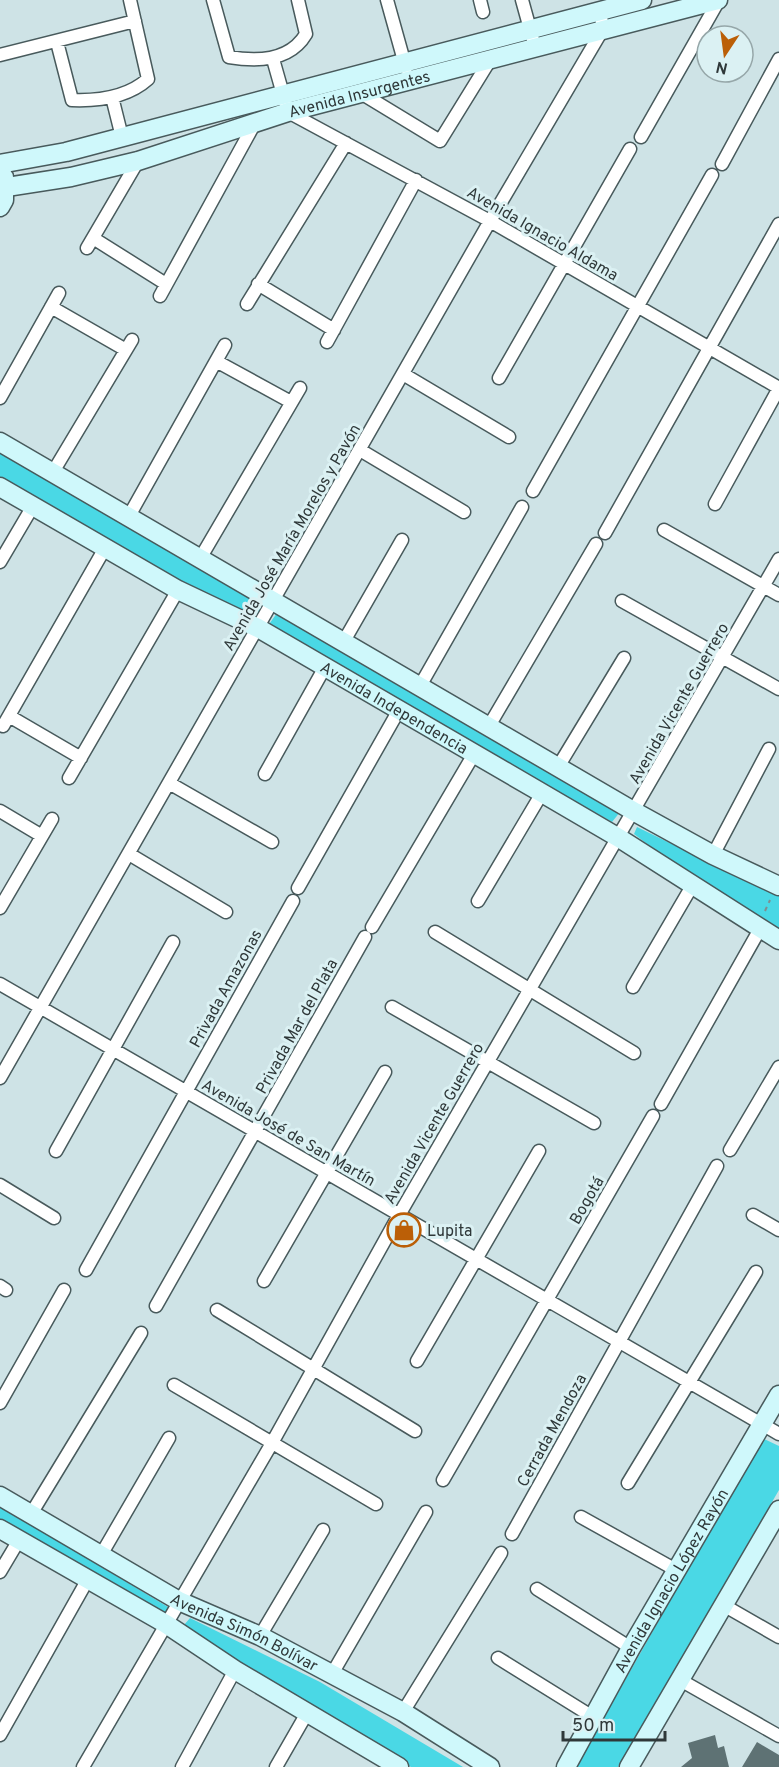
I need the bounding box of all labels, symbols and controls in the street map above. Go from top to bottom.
north arrow [695,24,755,84]
text: N [714,56,730,78]
street label: Avenida Insurgentes [287,67,433,123]
street label: Avenida Ignacio Aldama [463,183,621,286]
street label: Avenida José María Morelos y Pavón [219,421,366,655]
street label: Avenida Vicente Guerrero [625,620,734,788]
street label: Avenida Independencia [316,658,471,760]
street label: Privada Amazonas [186,926,268,1052]
street label: Privada Mar del Plata [252,956,343,1098]
street label: Avenida Vicente Guerrero [380,1040,489,1208]
street label: Avenida José de San Martín [198,1076,378,1192]
street label: Bogotá [566,1173,609,1229]
shop icon: Lupita [386,1212,422,1248]
place label: Lupita [427,1222,472,1242]
street label: Cerrada Mendoza [513,1371,592,1491]
street label: Avenida Ignacio López Rayón [611,1486,734,1677]
street label: Avenida Simón Bolívar [166,1590,321,1677]
scale bar [563,1704,665,1742]
text: 50 m [572,1715,614,1738]

